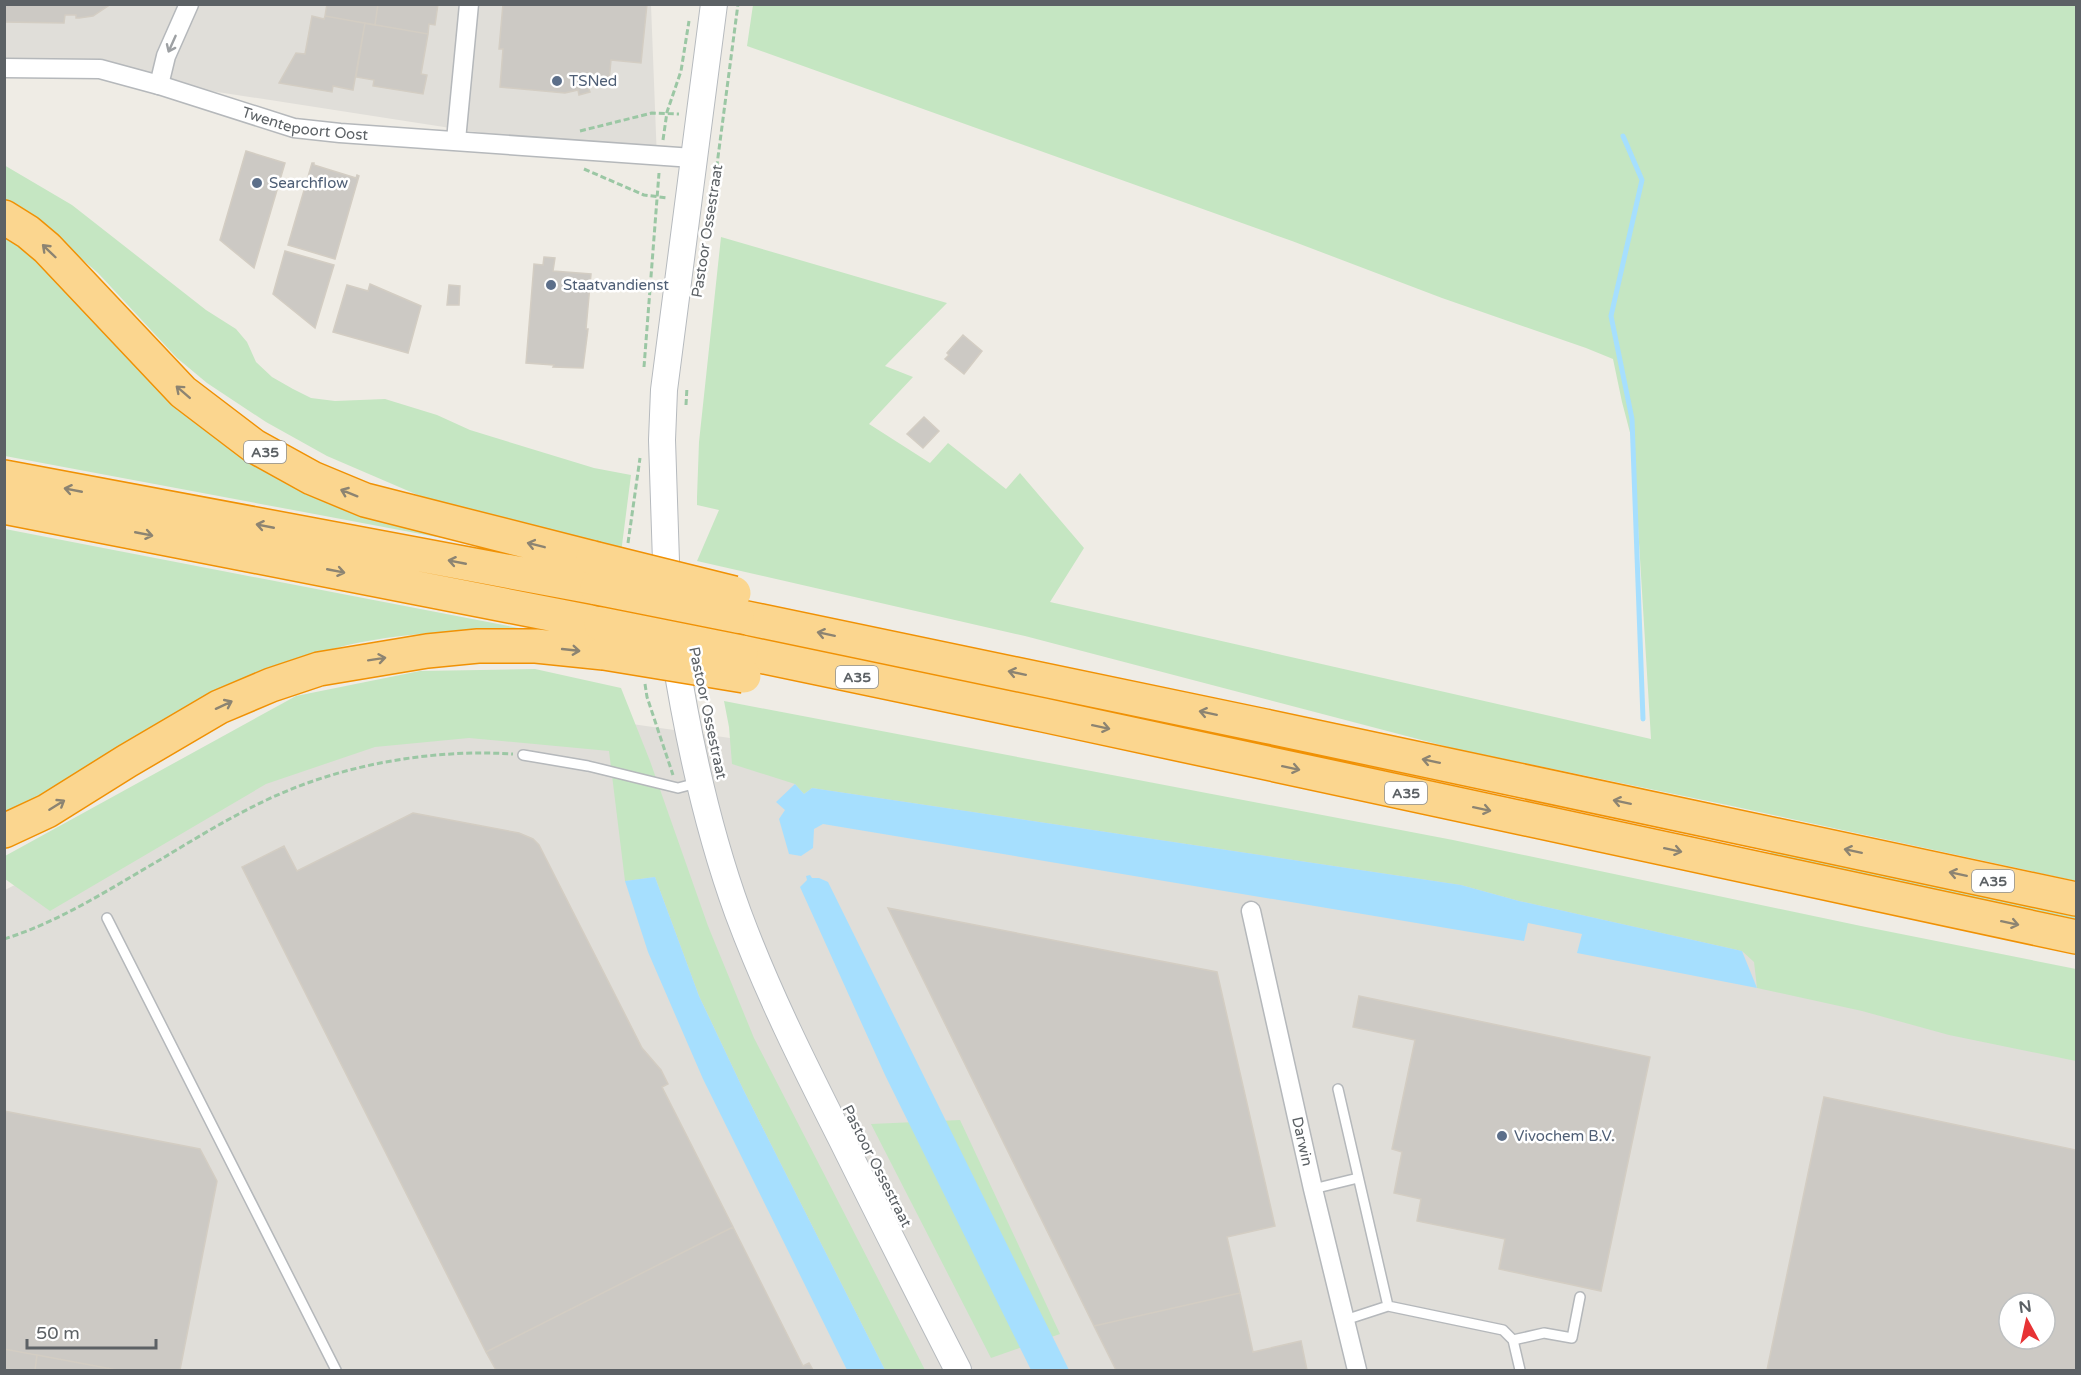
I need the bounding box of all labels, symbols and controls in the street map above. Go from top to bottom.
one-way arrow [165,34,177,52]
place label: TSNed [569,72,617,90]
marker: TSNed [550,74,564,88]
street label: Twentepoort Oost [240,103,369,144]
street label: Pastoor Ossestraat [688,163,726,299]
place label: Searchflow [269,174,348,192]
marker: Searchflow [250,176,264,190]
one-way arrow [42,244,57,258]
place label: Staatvandienst [563,276,669,294]
marker: Staatvandienst [544,278,558,292]
one-way arrow [176,385,191,399]
road number: A35 [244,441,286,463]
one-way arrow [64,484,84,495]
one-way arrow [340,487,358,498]
one-way arrow [256,520,275,531]
one-way arrow [134,529,154,540]
one-way arrow [527,538,546,550]
one-way arrow [447,556,467,567]
one-way arrow [326,566,345,577]
one-way arrow [817,628,837,639]
one-way arrow [560,645,580,656]
street label: Pastoor Ossestraat [685,645,731,781]
one-way arrow [366,653,386,664]
road number: A35 [836,666,878,688]
one-way arrow [1008,667,1027,679]
one-way arrow [215,699,233,711]
one-way arrow [1199,707,1218,719]
one-way arrow [1091,722,1110,734]
one-way arrow [1422,755,1441,766]
one-way arrow [1281,763,1300,775]
road number: A35 [1385,782,1427,804]
one-way arrow [1612,796,1632,807]
one-way arrow [48,799,65,811]
one-way arrow [1472,804,1491,816]
one-way arrow [1663,845,1682,857]
one-way arrow [1844,845,1863,857]
one-way arrow [1948,867,1967,879]
road number: A35 [1972,870,2014,892]
one-way arrow [2000,918,2020,929]
street label: Pastoor Ossestraat [838,1102,916,1230]
street label: Darwin [1288,1115,1317,1168]
place label: Vivochem B.V. [1514,1127,1615,1145]
marker: Vivochem B.V. [1495,1129,1509,1143]
north arrow [1997,1291,2057,1351]
text: N [2017,1296,2033,1318]
scale bar [27,1312,156,1350]
text: 50 m [36,1322,80,1344]

